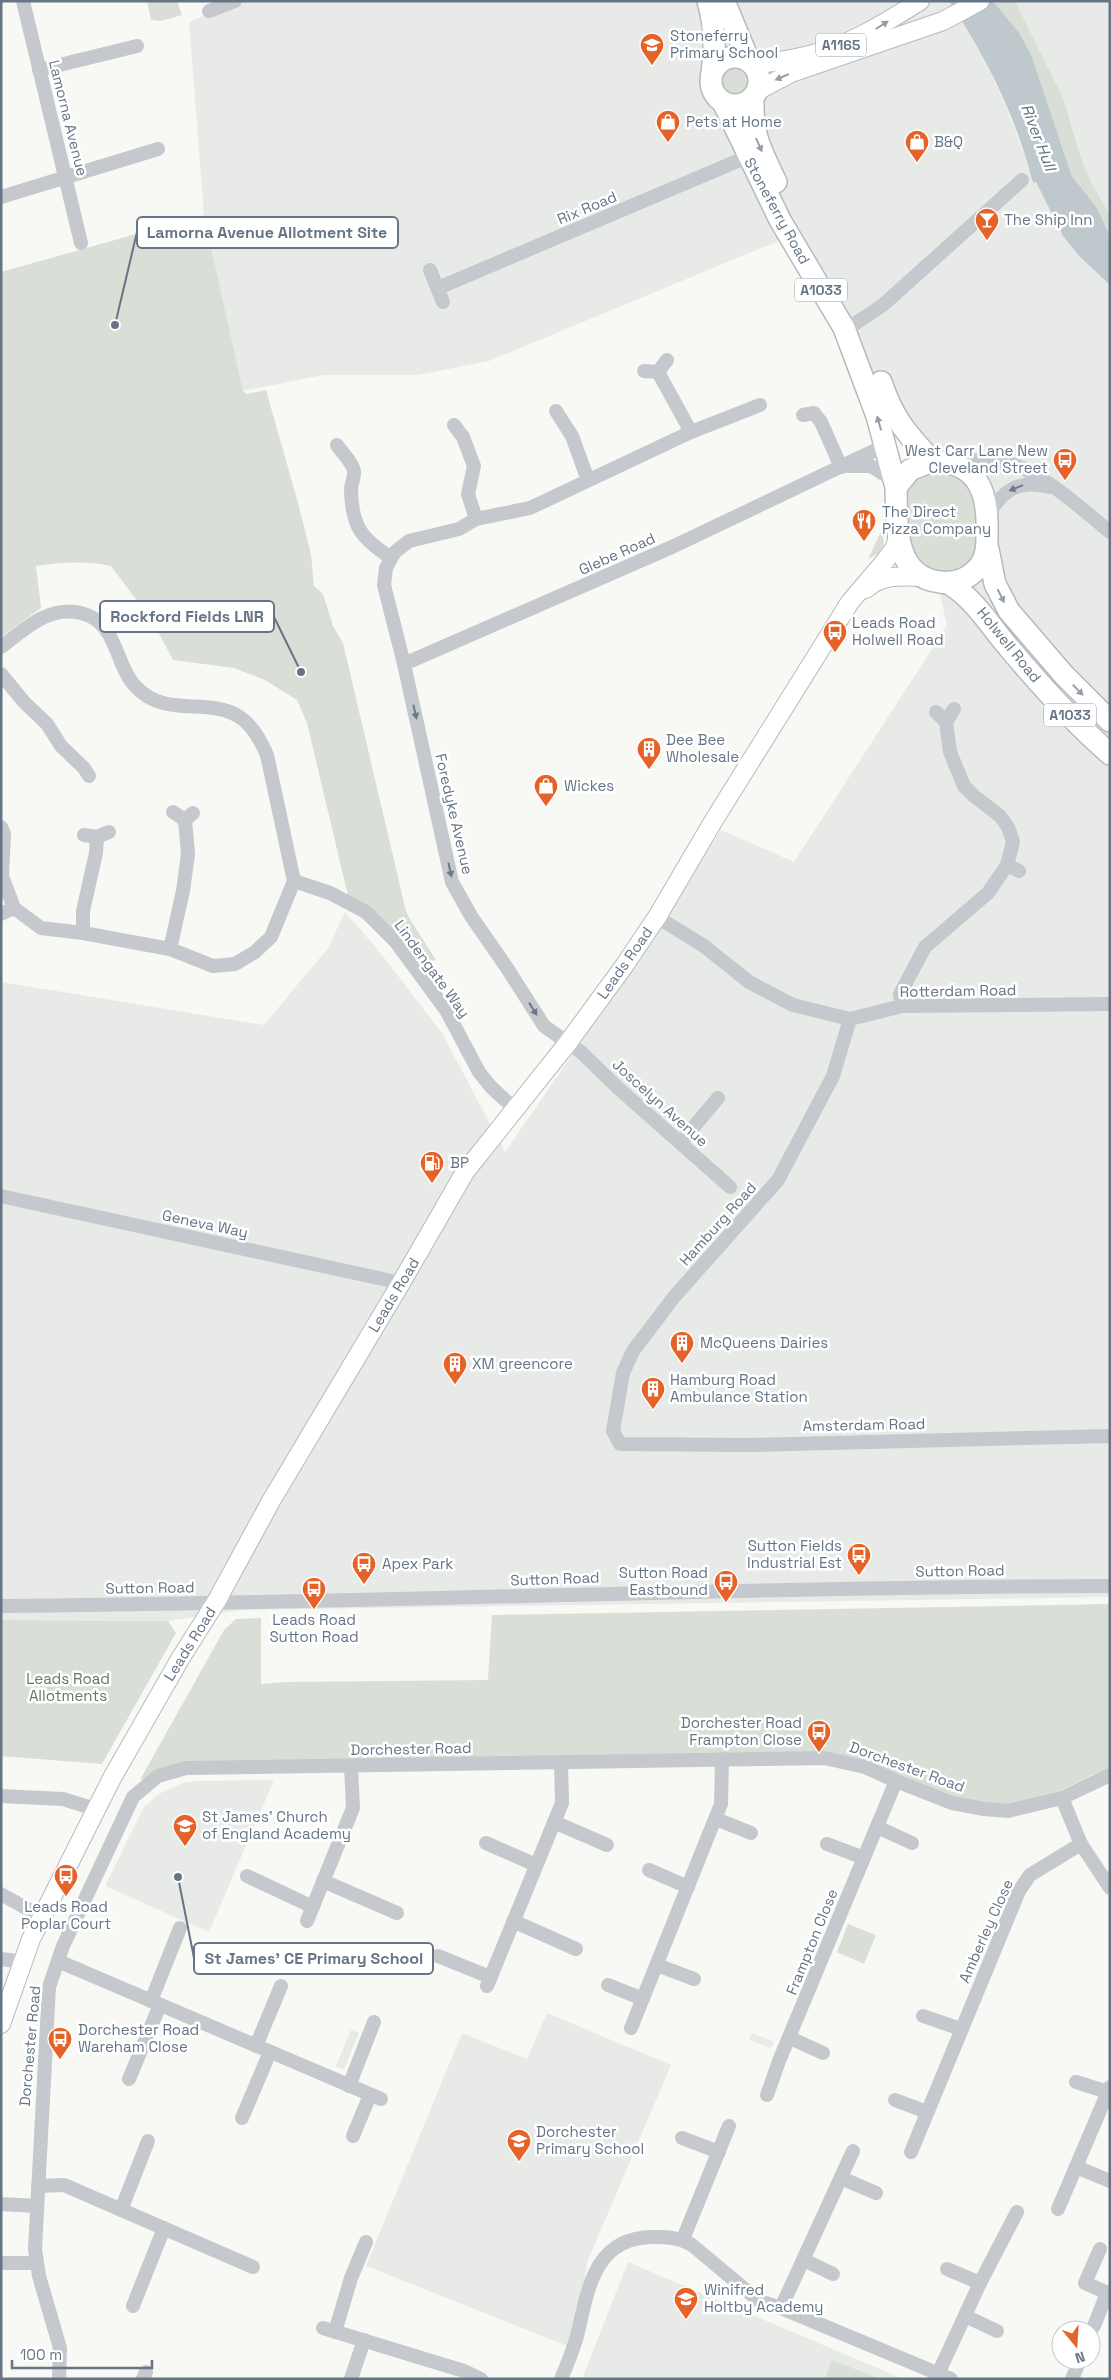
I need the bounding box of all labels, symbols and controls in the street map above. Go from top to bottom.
one-way arrow [875,20,888,29]
place label: Stoneferry Primary School [670,26,778,62]
school or university icon: Stoneferry Primary School [639,32,665,66]
road number: A1165 [816,34,866,56]
street label: Lamorna Avenue [45,58,92,178]
one-way arrow [775,73,789,81]
water label: River Hull [1016,101,1062,176]
shop icon: Pets at Home [655,109,681,143]
place label: Pets at Home [686,112,782,131]
shop icon: B&Q [904,129,930,163]
place label: B&Q [934,132,963,151]
one-way arrow [755,138,763,152]
street label: Stoneferry Road [740,154,815,267]
street label: Rix Road [554,187,619,229]
bar icon: The Ship Inn [974,207,1000,241]
place label: The Ship Inn [1004,210,1092,229]
callout: Lamorna Avenue Allotment Site [137,217,398,248]
text: Lamorna Avenue Allotment Site [147,222,387,243]
road number: A1033 [795,278,847,302]
one-way arrow [875,415,883,430]
place label: West Carr Lane New Cleveland Street [905,441,1048,477]
bus stop icon: West Carr Lane New Cleveland Street [1052,447,1078,481]
one-way arrow [1008,484,1023,492]
place label: The Direct Pizza Company [882,502,991,538]
restaurant icon: The Direct Pizza Company [851,508,877,542]
street label: Glebe Road [576,528,658,579]
one-way arrow [997,589,1005,603]
callout: Rockford Fields LNR [100,601,274,632]
street label: Holwell Road [973,603,1046,686]
text: Rockford Fields LNR [110,606,264,627]
place label: Leads Road Holwell Road [852,613,944,649]
bus stop icon: Leads Road Holwell Road [822,619,848,653]
one-way arrow [1072,683,1084,695]
one-way arrow [411,704,419,720]
road number: A1033 [1044,704,1096,726]
place label: Dee Bee Wholesale [666,730,739,766]
building icon: Dee Bee Wholesale [636,736,662,770]
street label: Foredyke Avenue [431,752,478,876]
shop icon: Wickes [533,773,559,807]
place label: Wickes [564,776,614,795]
one-way arrow [446,863,454,878]
street label: Lindengate Way [391,916,474,1021]
street label: Leads Road [593,923,656,1002]
street label: Rotterdam Road [900,980,1016,1001]
one-way arrow [528,1003,538,1016]
street label: Joscelyn Avenue [609,1055,712,1151]
fuel station icon: BP [419,1150,445,1184]
place label: BP [450,1153,469,1172]
street label: Hamburg Road [675,1178,760,1269]
street label: Geneva Way [160,1205,250,1242]
street label: Leads Road [364,1254,423,1336]
building icon: McQueens Dairies [669,1330,695,1364]
place label: McQueens Dairies [700,1333,828,1352]
building icon: XM greencore [442,1351,468,1385]
place label: XM greencore [472,1354,573,1373]
place label: Hamburg Road Ambulance Station [670,1370,808,1406]
building icon: Hamburg Road Ambulance Station [640,1376,666,1410]
street label: Amsterdam Road [802,1414,926,1435]
place label: Sutton Fields Industrial Est [747,1536,842,1572]
bus stop icon: Sutton Fields Industrial Est [846,1542,872,1576]
bus stop icon: Apex Park [351,1551,377,1585]
place label: Apex Park [382,1554,453,1573]
street label: Sutton Road [915,1560,1005,1581]
place label: Sutton Road Eastbound [619,1563,708,1599]
street label: Sutton Road [510,1567,600,1590]
bus stop icon: Sutton Road Eastbound [713,1569,739,1603]
bus stop icon: Leads Road Sutton Road [301,1576,327,1610]
street label: Sutton Road [105,1577,195,1598]
street label: Leads Road [159,1603,220,1684]
place label: Leads Road Sutton Road [269,1610,359,1646]
park label: Leads Road Allotments [26,1669,110,1705]
place label: Dorchester Road Frampton Close [681,1713,802,1749]
bus stop icon: Dorchester Road Frampton Close [806,1719,832,1753]
street label: Dorchester Road [847,1737,967,1796]
street label: Dorchester Road [350,1738,472,1759]
place label: St James' Church of England Academy [202,1807,351,1843]
school or university icon: St James' Church of England Academy [172,1813,198,1847]
bus stop icon: Leads Road Poplar Court [53,1863,79,1897]
street label: Amberley Close [954,1876,1017,1986]
street label: Frampton Close [782,1886,841,1998]
place label: Leads Road Poplar Court [21,1897,111,1933]
callout: St James' CE Primary School [194,1943,433,1974]
text: St James' CE Primary School [205,1948,423,1969]
street label: Dorchester Road [15,1985,44,2107]
place label: Dorchester Road Wareham Close [78,2020,199,2056]
bus stop icon: Dorchester Road Wareham Close [47,2026,73,2060]
place label: Dorchester Primary School [536,2122,644,2158]
school or university icon: Dorchester Primary School [506,2128,532,2162]
place label: Winifred Holtby Academy [704,2280,824,2316]
school or university icon: Winifred Holtby Academy [673,2286,699,2320]
north arrow [1051,2320,1101,2370]
scale bar [12,2338,152,2370]
text: 100 m [20,2345,62,2364]
text: N [1073,2347,1087,2367]

